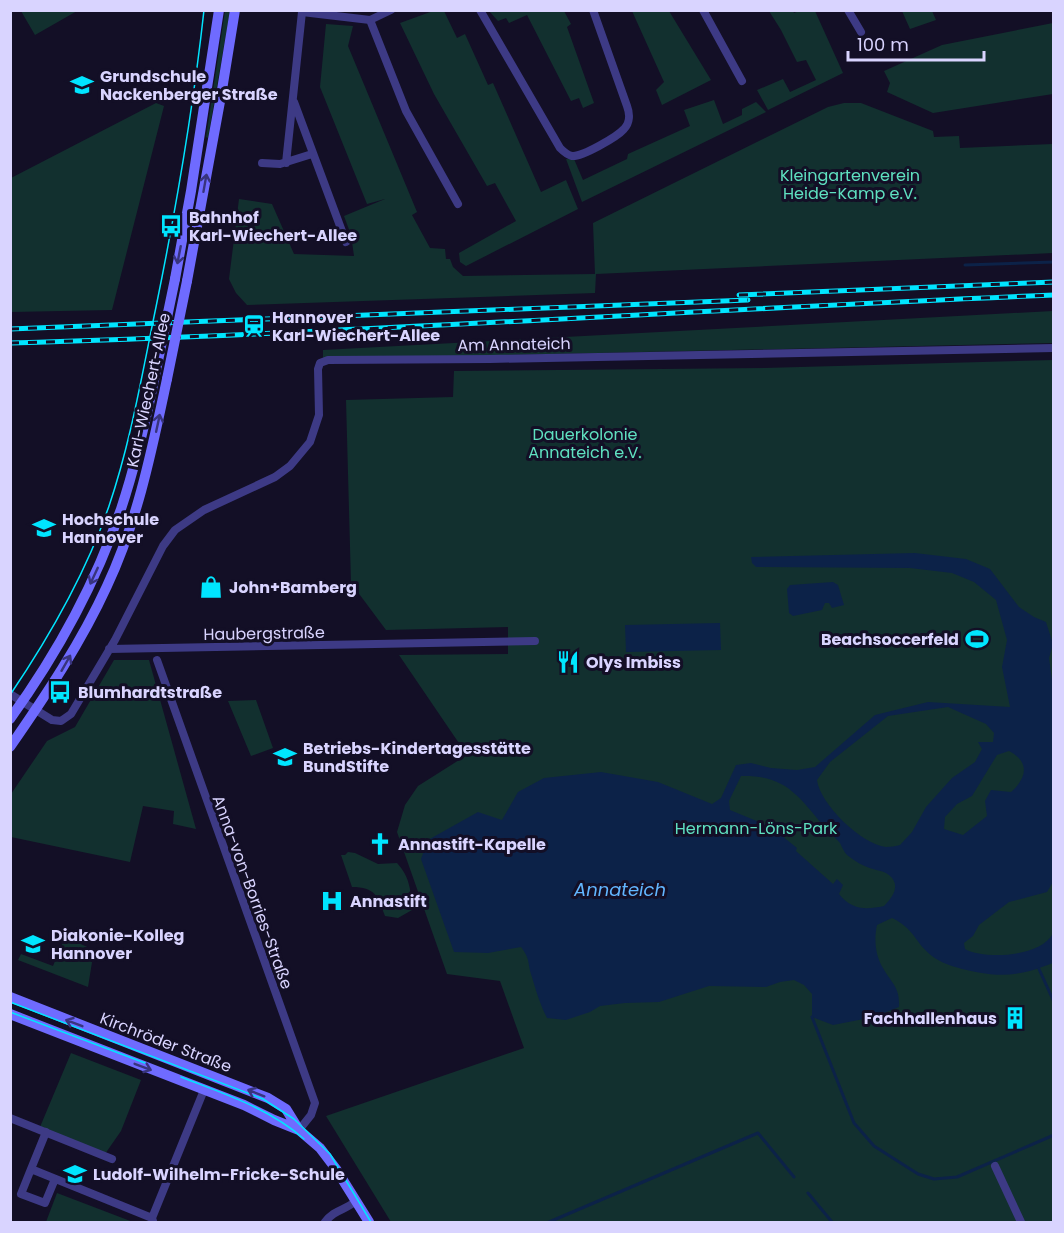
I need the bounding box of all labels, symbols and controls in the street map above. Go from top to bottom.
scale bar [848,24,984,62]
text: 100 m [857,32,909,57]
place label: Grundschule Nackenberger Straße [100,65,278,106]
school or university icon: Grundschule Nackenberger Straße [69,72,95,98]
park label: Kleingartenverein Heide-Kamp e.V. [780,164,920,205]
one-way arrow [200,173,211,193]
place label: Bahnhof Karl-Wiechert-Allee [189,206,357,247]
bus stop icon: Bahnhof Karl-Wiechert-Allee [158,213,184,239]
one-way arrow [173,244,184,264]
place label: Hannover Karl-Wiechert-Allee [272,306,440,347]
street label: Karl-Wiechert-Allee [121,311,176,470]
station icon: Hannover Karl-Wiechert-Allee [241,313,267,339]
street label: Am Annateich [457,332,571,357]
one-way arrow [153,414,164,434]
park label: Dauerkolonie Annateich e.V. [528,423,642,464]
place label: Hochschule Hannover [62,508,159,549]
school or university icon: Hochschule Hannover [31,515,57,541]
one-way arrow [88,567,99,585]
shop icon: John+Bamberg [198,574,224,600]
place label: John+Bamberg [229,576,357,599]
street label: Haubergstraße [203,621,325,646]
sports icon: Beachsoccerfeld [964,626,990,652]
place label: Beachsoccerfeld [821,628,959,651]
restaurant icon: Olys Imbiss [555,649,581,675]
place label: Olys Imbiss [586,651,681,674]
one-way arrow [61,655,73,672]
bus stop icon: Blumhardtstraße [47,679,73,705]
place label: Blumhardtstraße [78,681,222,704]
place label: Betriebs-Kindertagesstätte BundStifte [303,737,531,778]
school or university icon: Betriebs-Kindertagesstätte BundStifte [272,744,298,770]
street label: Anna-von-Borries-Straße [207,792,298,992]
park label: Hermann-Löns-Park [675,817,838,840]
church icon: Annastift-Kapelle [367,831,393,857]
place label: Annastift-Kapelle [398,833,546,856]
water label: Annateich [573,877,666,902]
hospital icon: Annastift [319,888,345,914]
place label: Annastift [350,890,427,913]
place label: Diakonie-Kolleg Hannover [51,924,184,965]
school or university icon: Diakonie-Kolleg Hannover [20,931,46,957]
building icon: Fachhallenhaus [1002,1005,1028,1031]
street label: Kirchröder Straße [97,1007,235,1078]
place label: Fachhallenhaus [864,1007,997,1030]
one-way arrow [65,1017,84,1028]
one-way arrow [133,1062,152,1073]
one-way arrow [247,1087,266,1098]
school or university icon: Ludolf-Wilhelm-Fricke-Schule [62,1161,88,1187]
place label: Ludolf-Wilhelm-Fricke-Schule [93,1163,345,1186]

